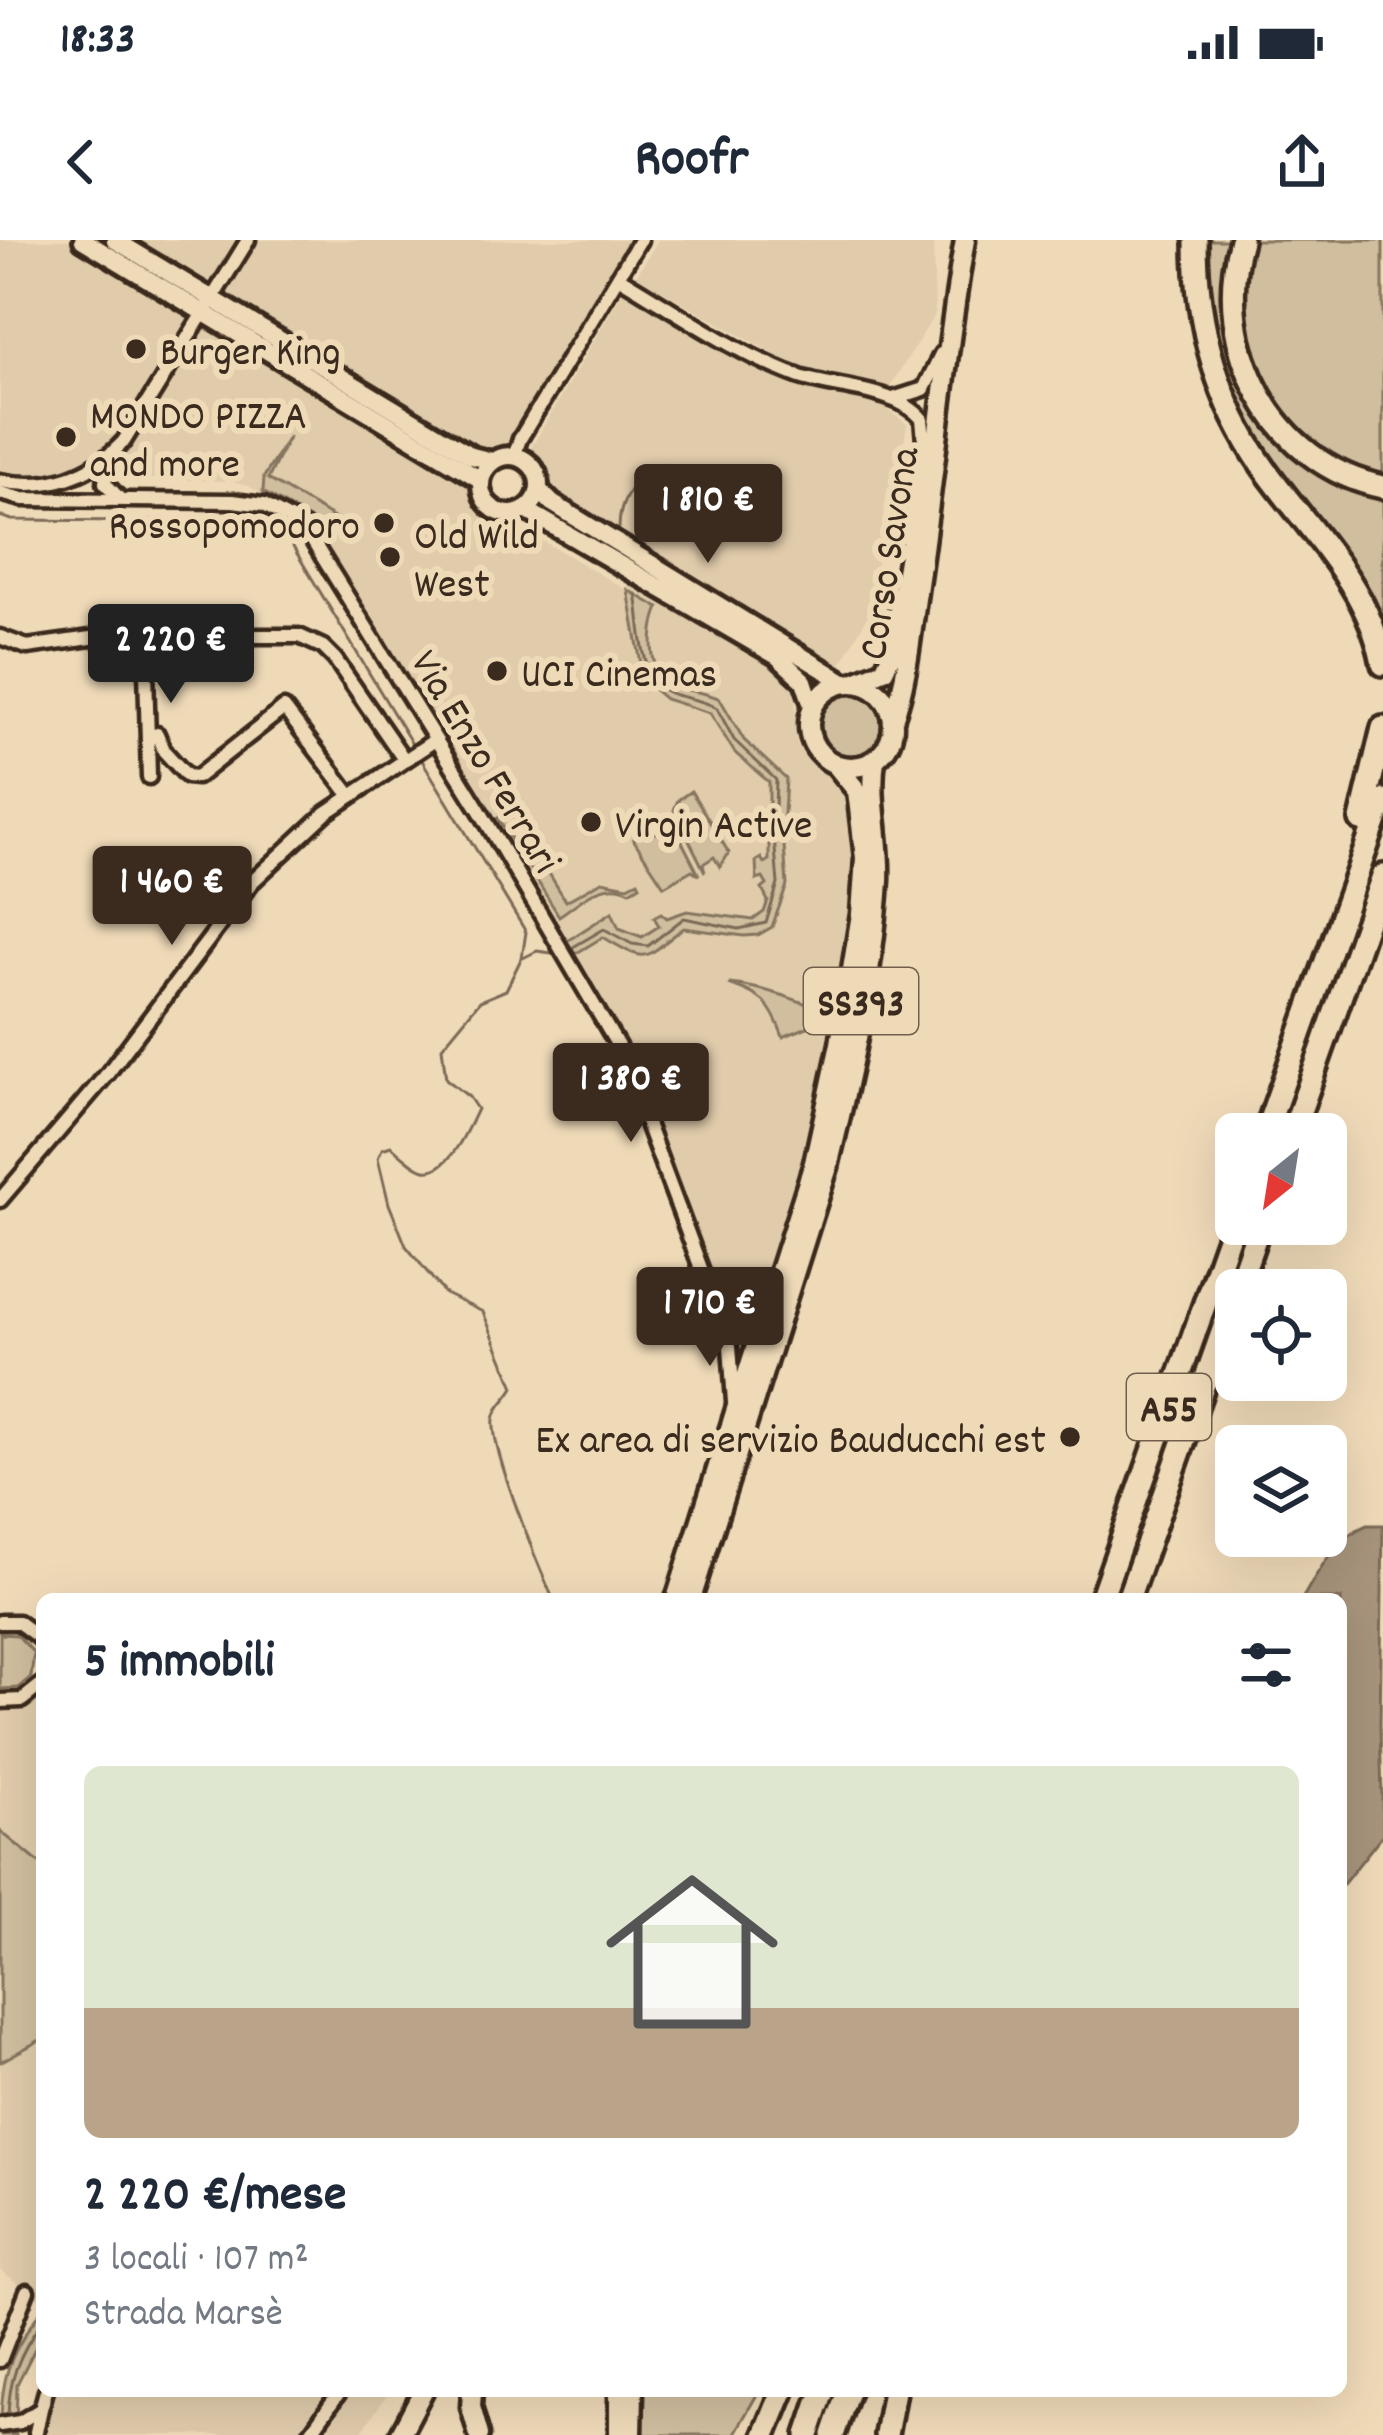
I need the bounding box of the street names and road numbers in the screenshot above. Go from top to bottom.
street label: Corso Savona [847,442,940,665]
street label: Via Enzo Ferrari [392,640,572,887]
road number: SS393 [804,968,918,1034]
road number: A55 [1127,1374,1211,1440]

